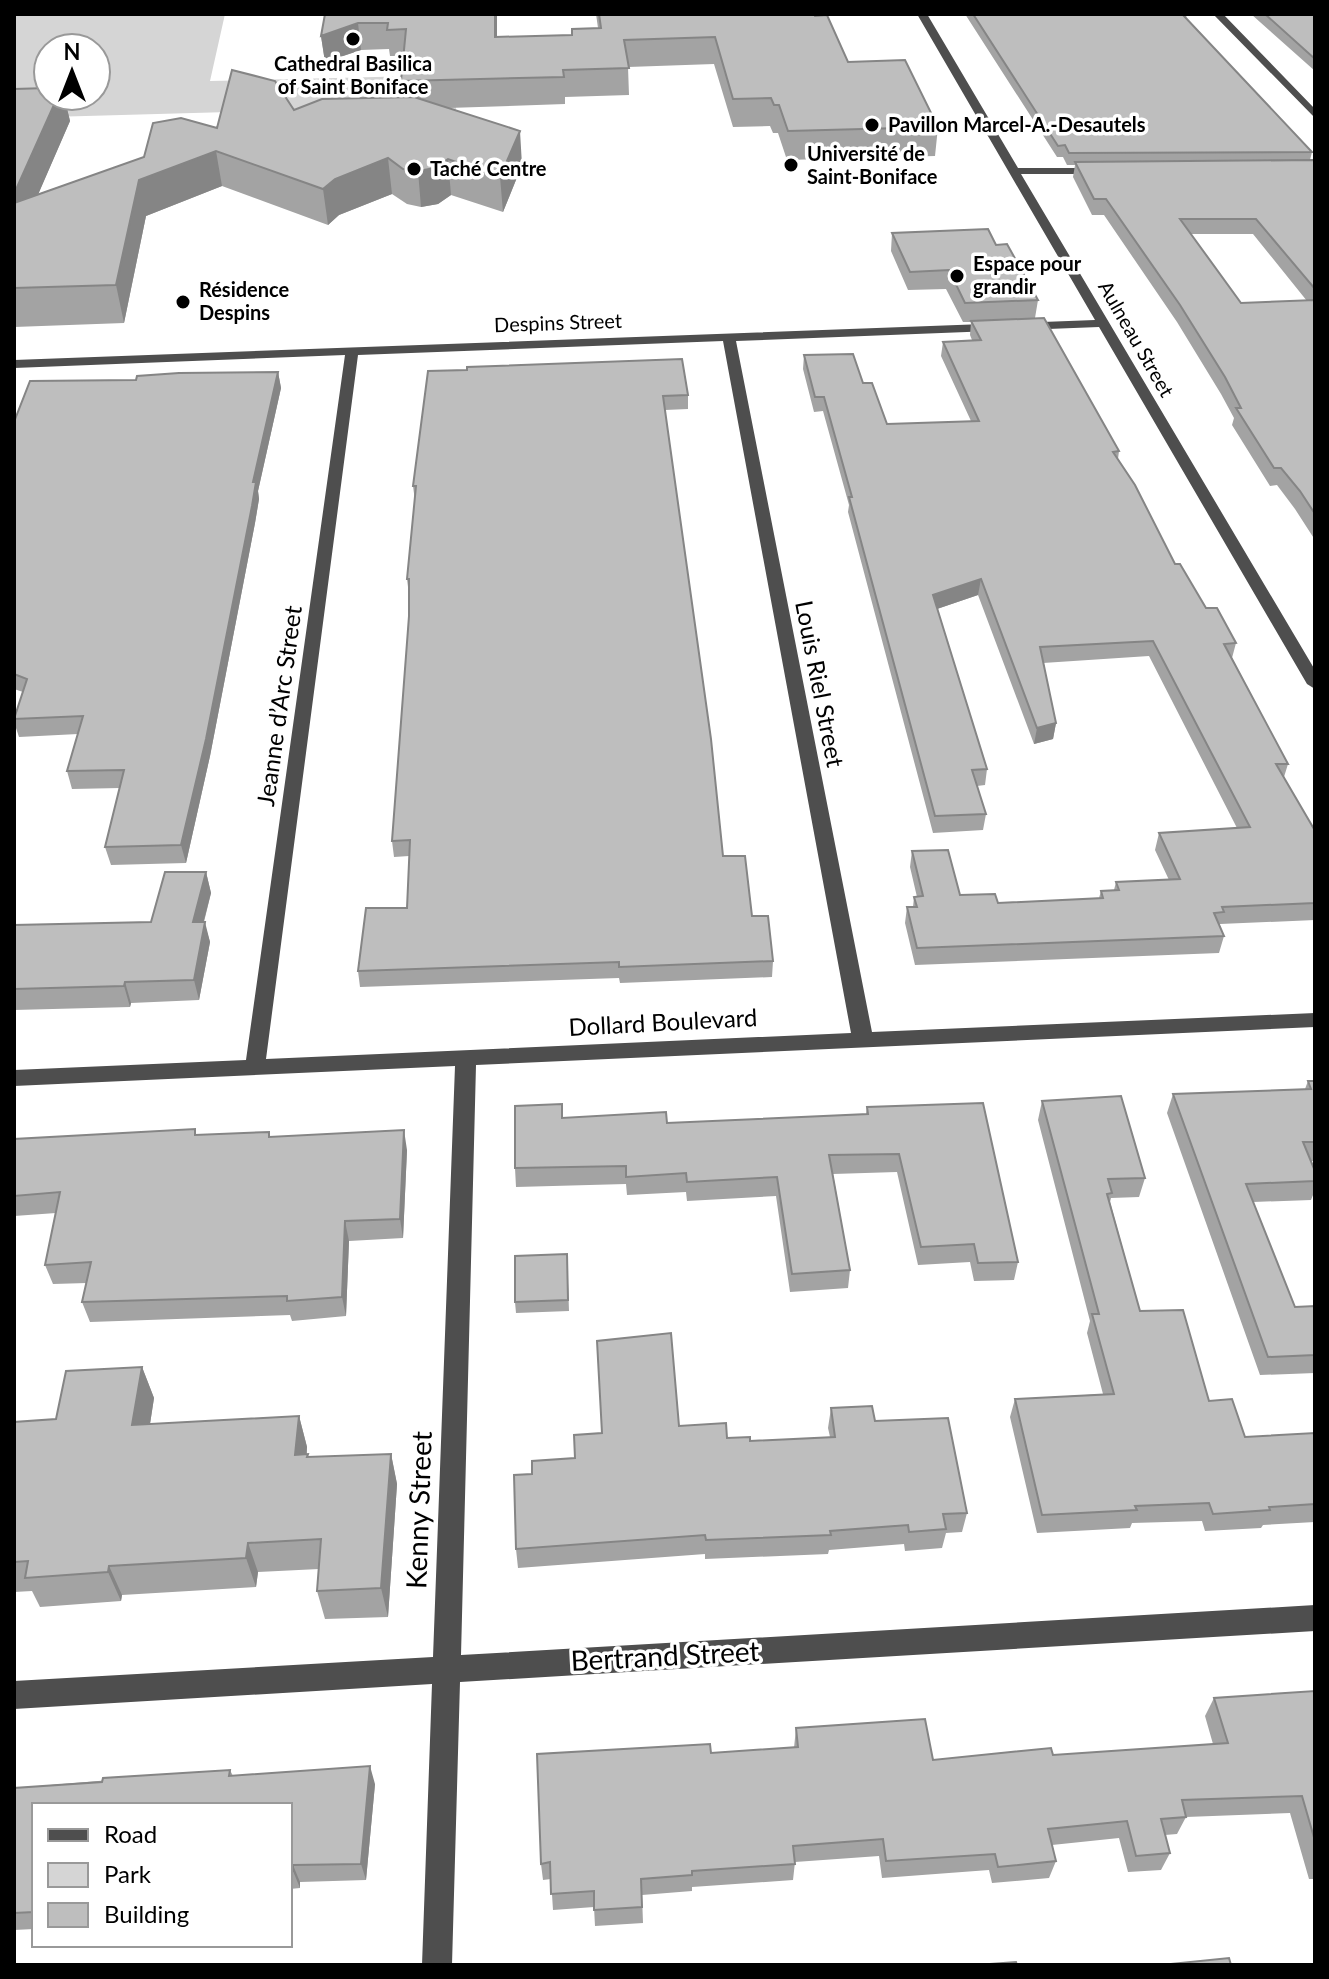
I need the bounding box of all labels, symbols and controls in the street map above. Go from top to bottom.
marker: Cathedral Basilica of Saint Boniface [344,30,362,48]
north arrow [32,32,112,112]
text: N [64,38,80,65]
place label: Cathedral Basilica of Saint Boniface [274,51,432,98]
place label: Pavillon Marcel-A.-Desautels [888,112,1146,136]
marker: Pavillon Marcel-A.-Desautels [863,116,881,134]
place label: Université de Saint-Boniface [807,141,938,188]
place label: Taché Centre [430,156,547,180]
marker: Université de Saint-Boniface [782,156,800,174]
marker: Taché Centre [405,160,423,178]
place label: Espace pour grandir [973,251,1082,298]
marker: Espace pour grandir [948,267,966,285]
street label: Aulneau Street [1094,276,1180,401]
place label: Résidence Despins [199,277,290,324]
marker: Résidence Despins [174,293,192,311]
street label: Despins Street [494,308,622,336]
street label: Louis Riel Street [790,598,851,770]
street label: Jeanne d’Arc Street [250,603,307,808]
street label: Dollard Boulevard [568,1002,758,1041]
street label: Kenny Street [398,1431,438,1589]
street label: Bertrand Street [570,1633,760,1677]
legend [32,1803,292,1947]
text: Road [104,1819,157,1848]
text: Park [104,1859,152,1888]
text: Building [104,1899,189,1928]

